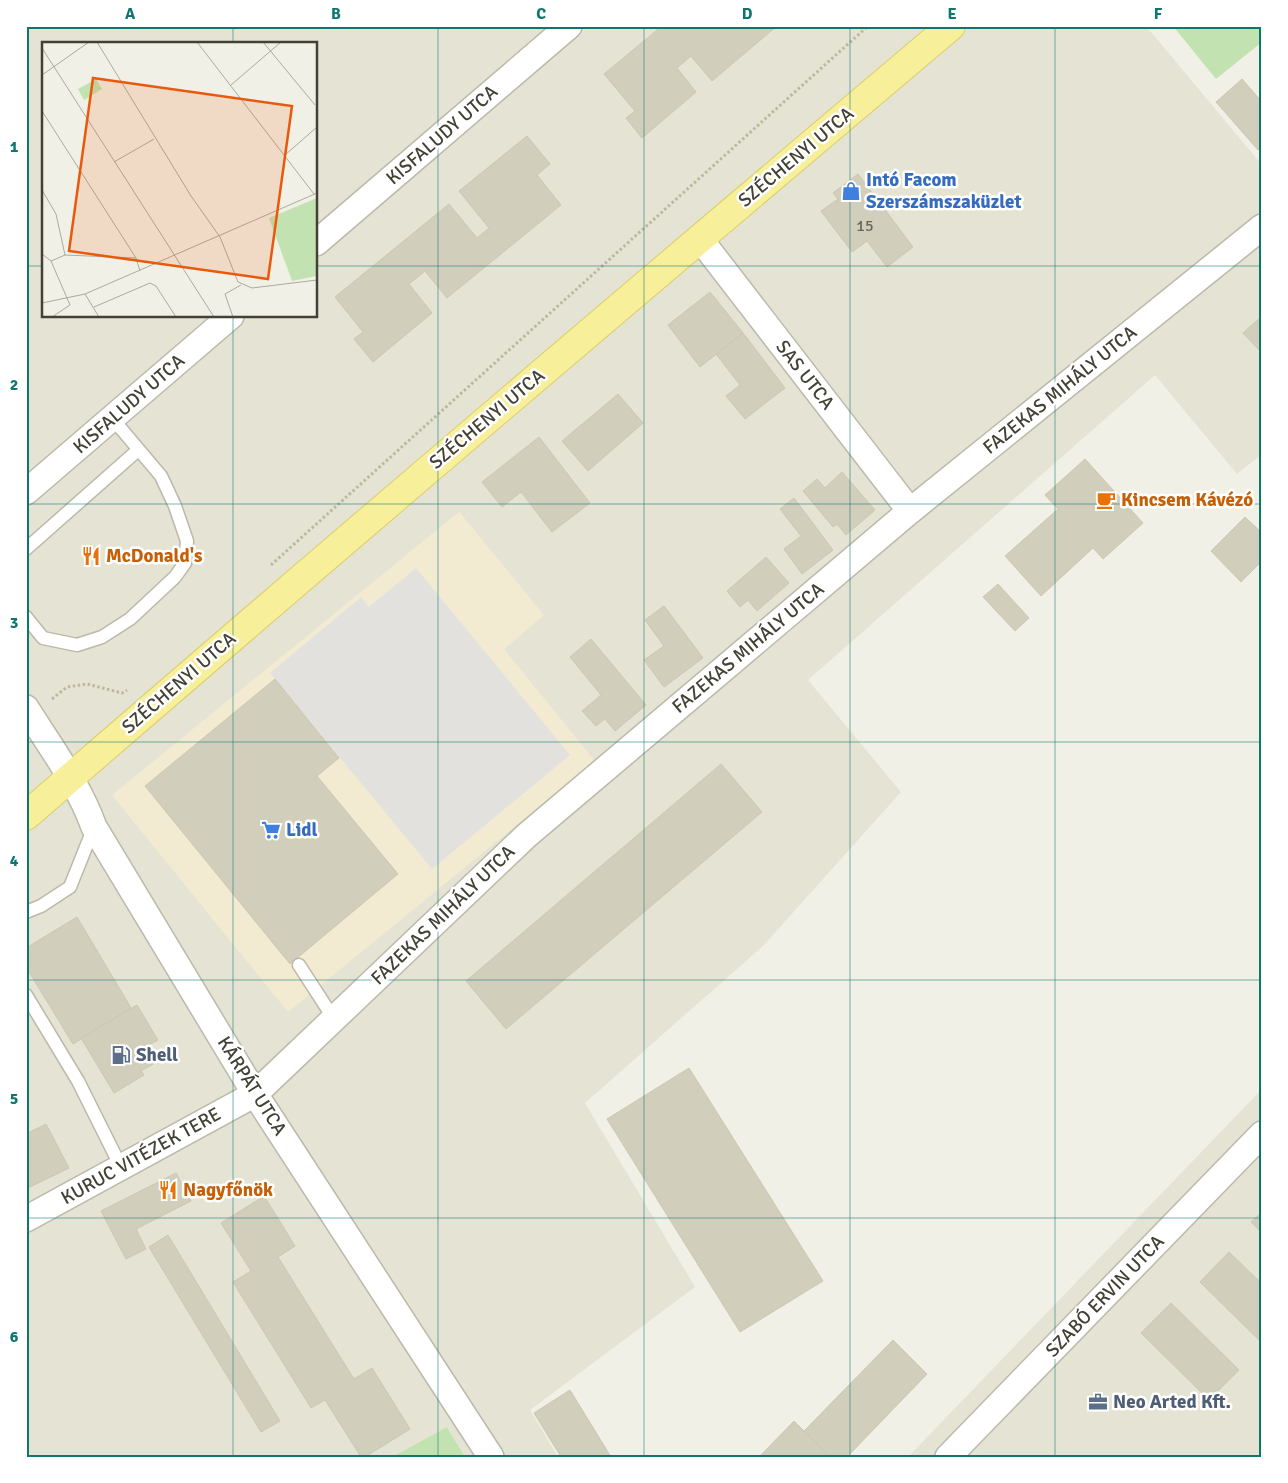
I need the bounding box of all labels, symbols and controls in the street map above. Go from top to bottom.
text: A [125,4,136,24]
text: B [331,4,341,24]
text: C [536,4,546,24]
text: D [742,4,753,24]
text: E [947,4,957,24]
text: F [1154,4,1163,24]
inset map [42,42,318,318]
street label: KISFALUDY UTCA [381,80,503,190]
street label: SZÉCHENYI UTCA [733,101,859,212]
text: 1 [10,137,19,157]
place label: Intó Facom Szerszámszaküzlet [866,168,1022,214]
shop icon: Intó Facom Szerszámszaküzlet [840,180,862,202]
house number: 15 [856,216,874,236]
street label: FAZEKAS MIHÁLY UTCA [978,320,1142,459]
street label: SAS UTCA [770,335,840,415]
street label: KISFALUDY UTCA [68,349,190,459]
street label: SZÉCHENYI UTCA [424,363,550,474]
text: 2 [10,375,18,395]
place label: Kincsem Kávézó [1121,488,1253,512]
cafe icon: Kincsem Kávézó [1095,489,1117,511]
place label: McDonald's [106,544,202,568]
restaurant icon: McDonald's [80,545,102,567]
street label: FAZEKAS MIHÁLY UTCA [667,577,829,719]
text: 3 [10,613,18,633]
street label: SZÉCHENYI UTCA [117,627,241,739]
place label: Lidl [286,818,318,842]
supermarket icon: Lidl [260,819,282,841]
street label: FAZEKAS MIHÁLY UTCA [366,840,520,990]
text: 4 [10,851,19,871]
street label: KÁRPÁT UTCA [212,1032,292,1140]
place label: Shell [136,1043,178,1067]
fuel station icon: Shell [110,1044,132,1066]
text: 5 [10,1089,18,1109]
street label: KURUC VITÉZEK TERE [57,1102,225,1210]
place label: Nagyfőnök [183,1178,273,1202]
restaurant icon: Nagyfőnök [157,1179,179,1201]
street label: SZABÓ ERVIN UTCA [1041,1230,1170,1362]
text: 6 [10,1327,19,1347]
place label: Neo Arted Kft. [1113,1390,1231,1414]
office icon: Neo Arted Kft. [1087,1391,1109,1413]

